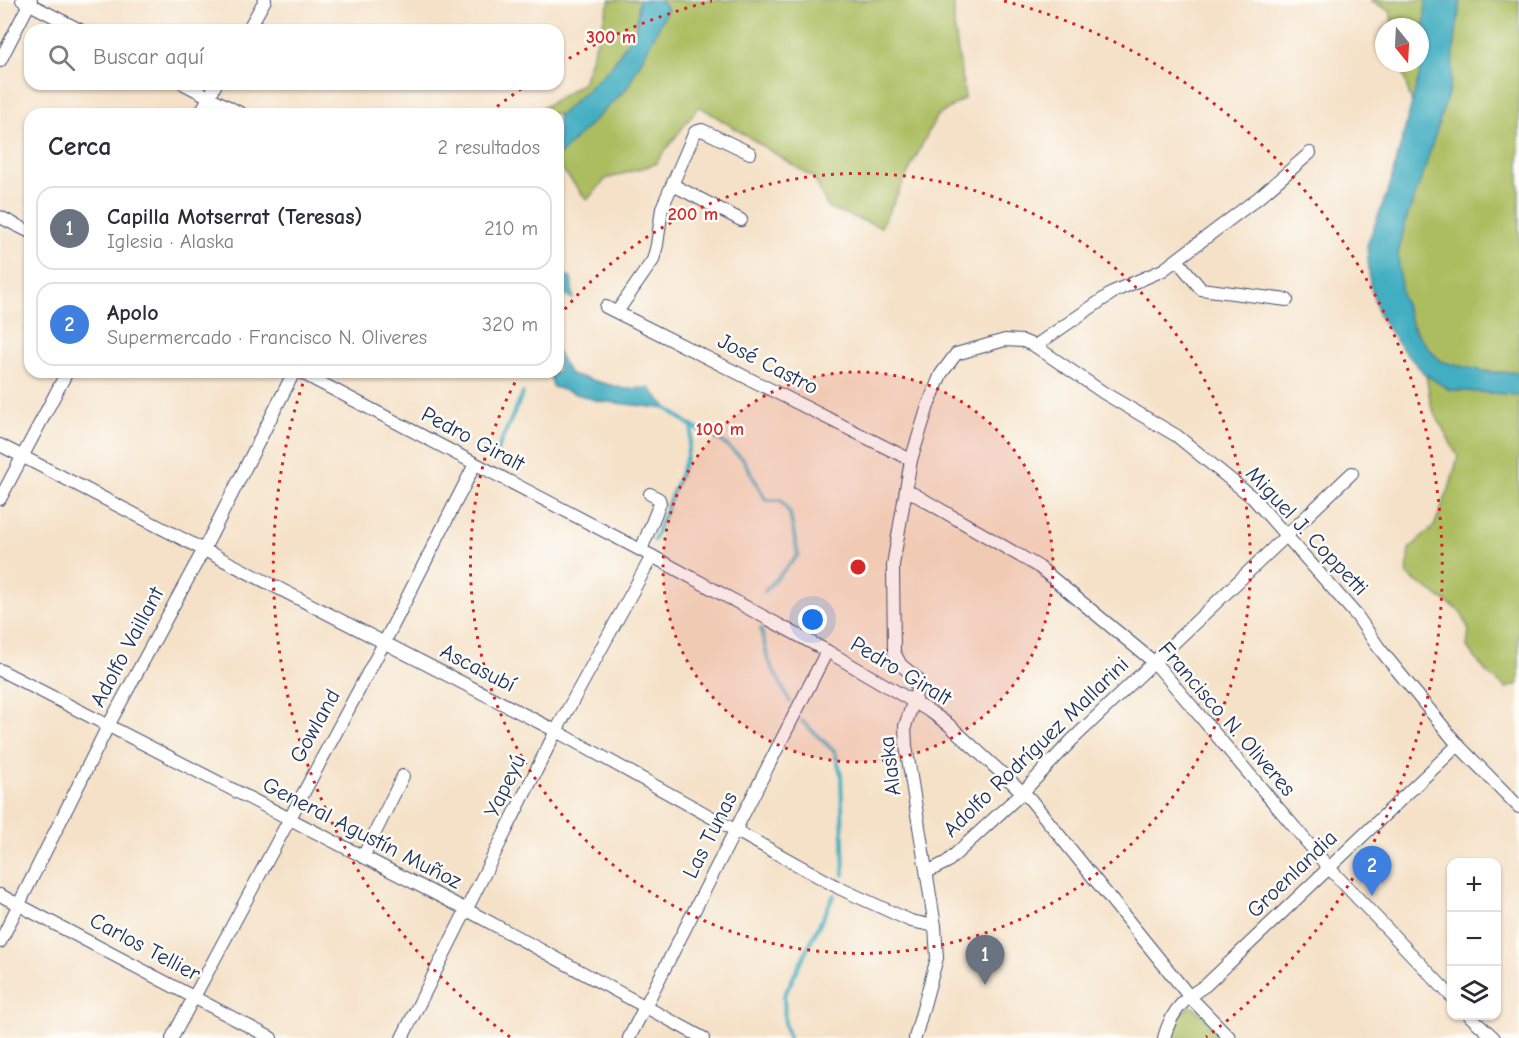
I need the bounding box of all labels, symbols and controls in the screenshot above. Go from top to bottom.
north arrow [1375,18,1429,72]
search box [24,24,564,90]
text: 300 m [586,27,636,48]
icon: search [45,41,78,74]
text: Buscar aquí [93,44,204,70]
text: Cerca [48,132,112,162]
text: 2 resultados [438,136,540,159]
text: Capilla Motserrat (Teresas) [107,204,362,230]
text: 200 m [668,204,718,225]
text: 1 [66,217,73,240]
text: 210 m [484,217,538,240]
text: Iglesia · Alaska [107,230,234,253]
text: Apolo [107,300,159,326]
text: 2 [65,313,74,336]
text: 320 m [482,313,538,336]
text: Supermercado · Francisco N. Oliveres [107,326,427,349]
street label: José Castro [713,328,823,400]
street label: Pedro Giralt [417,401,530,477]
text: 100 m [696,419,744,440]
street label: Miguel J. Coppetti [1240,461,1374,601]
centre of rings [848,557,868,577]
street label: Adolfo Vaillant [85,582,170,711]
your location [798,605,827,634]
street label: Pedro Giralt [846,631,957,712]
street label: Francisco N. Oliveres [1153,636,1301,802]
street label: Ascasubí [436,638,521,698]
street label: Adolfo Rodríguez Mallarini [938,652,1134,842]
street label: Gowland [284,685,346,767]
street label: Alaska [873,735,907,797]
street label: Yapeyú [479,750,531,822]
street label: General Agustín Muñoz [258,772,466,895]
street label: Las Tunas [677,787,743,883]
street label: Groenlandia [1242,825,1342,923]
pin: 2 [1352,846,1392,896]
map controls [1447,858,1501,1020]
button: + [1447,858,1501,912]
street label: Carlos Tellier [85,907,205,987]
button: − [1447,912,1501,966]
pin: 1 [966,936,1004,985]
button: layers [1447,966,1501,1020]

